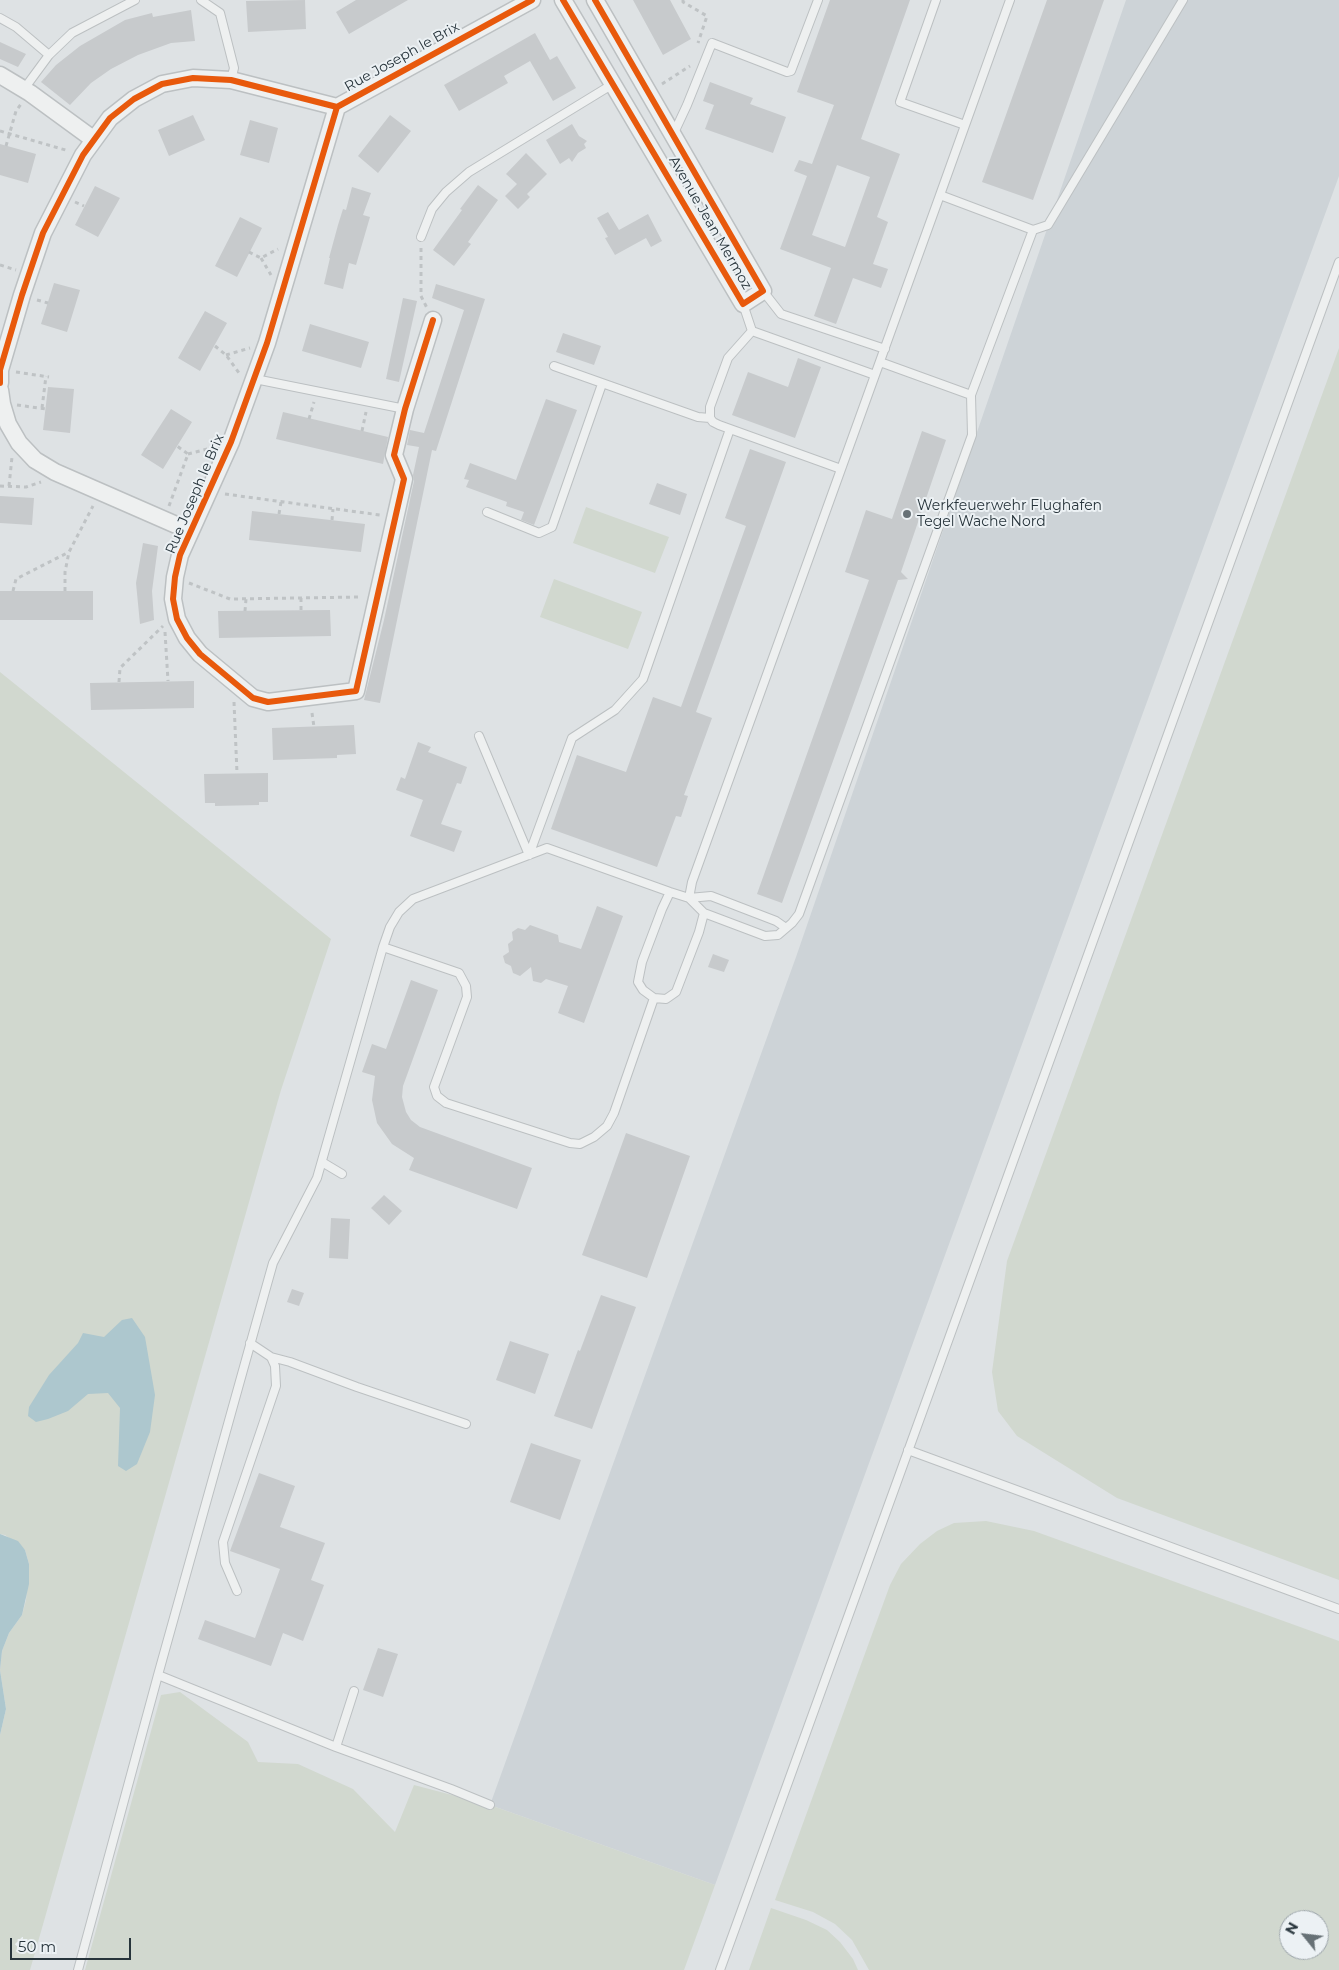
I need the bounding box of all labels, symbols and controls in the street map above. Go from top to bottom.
street label: Rue Joseph le Brix [342,18,462,96]
street label: Avenue Jean Mermoz [665,153,755,293]
street label: Rue Joseph le Brix [162,432,228,556]
place label: Werkfeuerwehr Flughafen Tegel Wache Nord [917,498,1102,530]
marker: Werkfeuerwehr Flughafen Tegel Wache Nord [901,508,913,520]
north arrow [1279,1910,1329,1960]
text: N [1281,1919,1302,1938]
scale bar [12,1928,134,1960]
text: 50 m [18,1937,56,1956]

